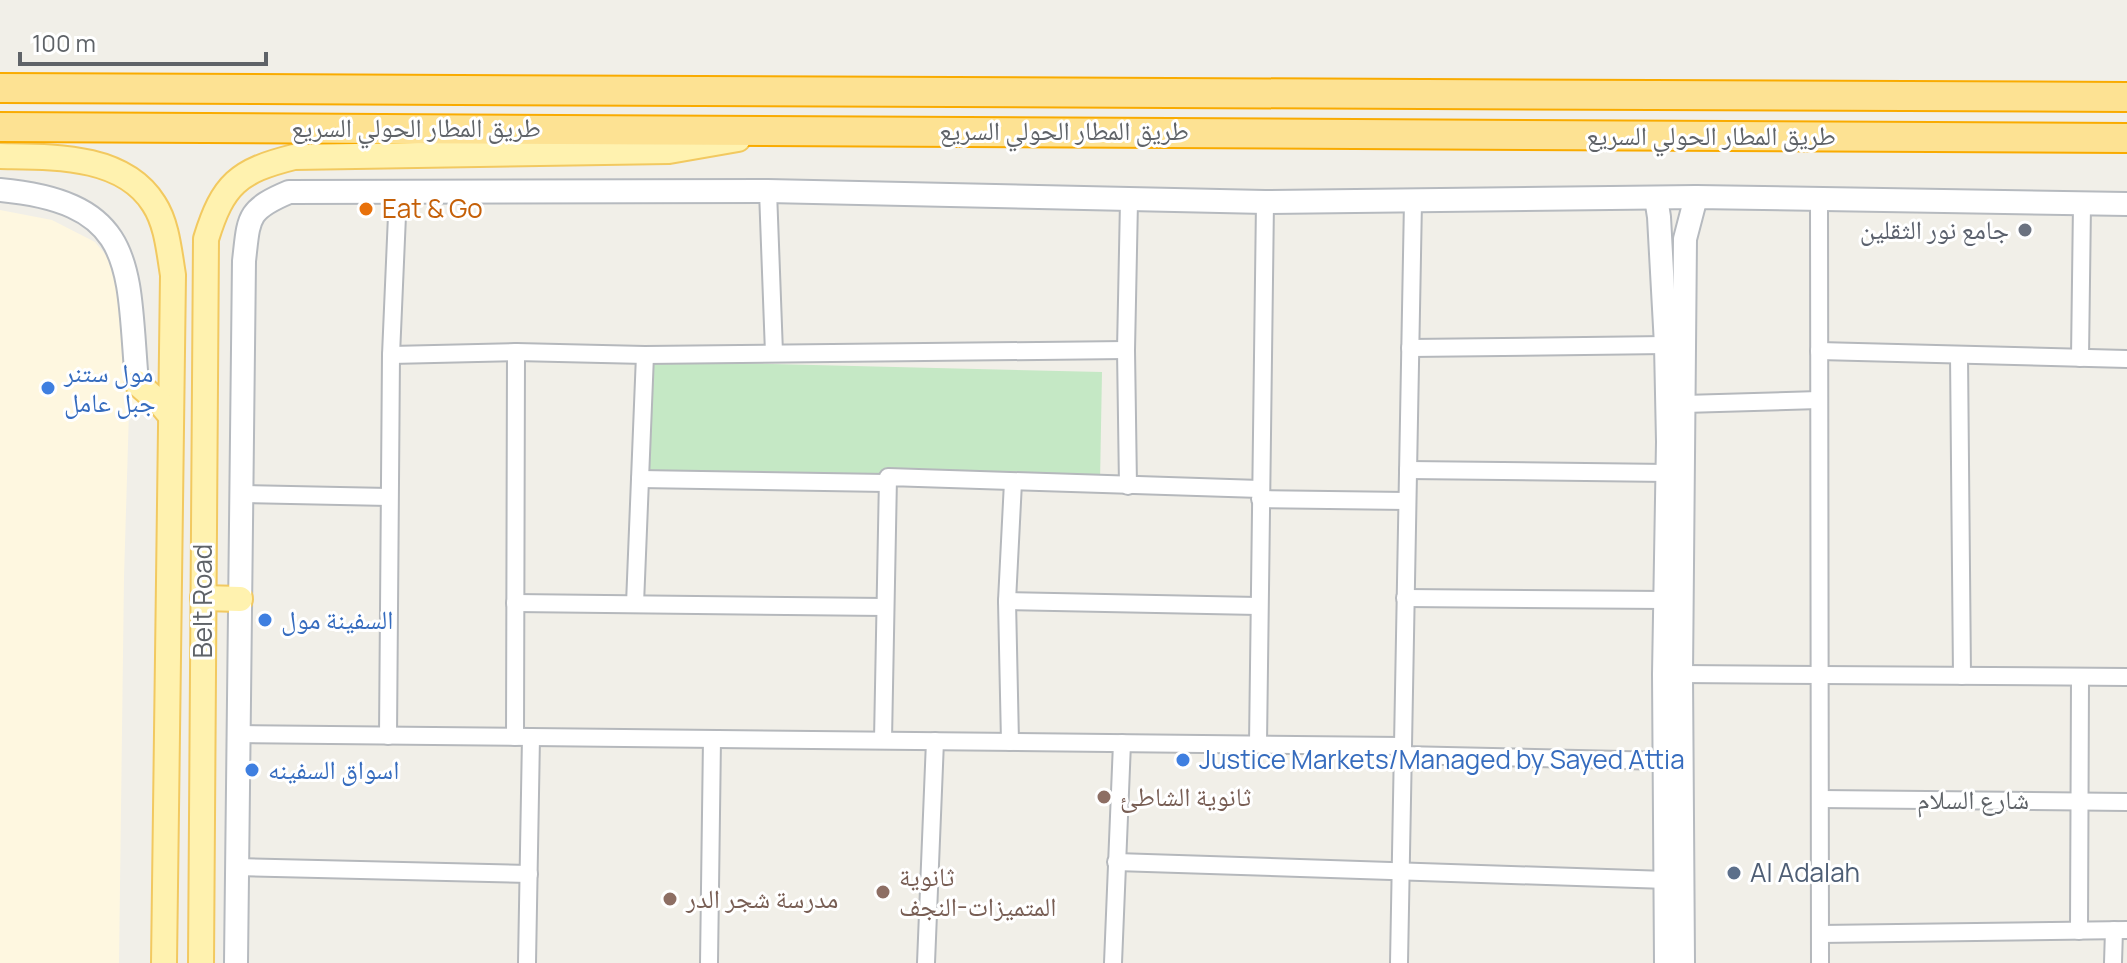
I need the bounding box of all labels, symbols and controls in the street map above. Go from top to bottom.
scale bar [20,16,266,66]
text: 100 m [32,26,96,59]
street label: طريق المطار الحولي السريع [291,109,541,149]
street label: طريق المطار الحولي السريع [939,112,1189,152]
street label: طريق المطار الحولي السريع [1586,117,1836,157]
place label: Eat & Go [382,190,483,226]
marker: Eat & Go [357,200,375,218]
place label: جامع نور الثقلين [1860,211,2009,247]
marker: جامع نور الثقلين [2016,221,2034,239]
place label: مول ستنر جبل عامل [63,354,156,420]
marker: مول ستنر جبل عامل [39,379,57,397]
street label: Belt Road [184,544,220,658]
place label: السفينة مول [281,601,393,637]
marker: السفينة مول [256,611,274,629]
place label: Justice Markets/Managed by Sayed Attia [1199,741,1685,777]
place label: اسواق السفينه [268,751,399,787]
marker: Justice Markets/Managed by Sayed Attia [1174,751,1192,769]
marker: اسواق السفينه [243,761,261,779]
place label: ثانوية الشاطئ [1120,778,1251,814]
street label: شارع السلام [1917,781,2029,818]
marker: ثانوية الشاطئ [1095,788,1113,806]
place label: Al Adalah [1750,854,1860,890]
place label: ثانوية المتميزات-النجف [899,858,1056,924]
marker: Al Adalah [1725,864,1743,882]
place label: مدرسة شجر الدر [685,880,838,916]
marker: ثانوية المتميزات-النجف [874,883,892,901]
marker: مدرسة شجر الدر [661,890,679,908]

